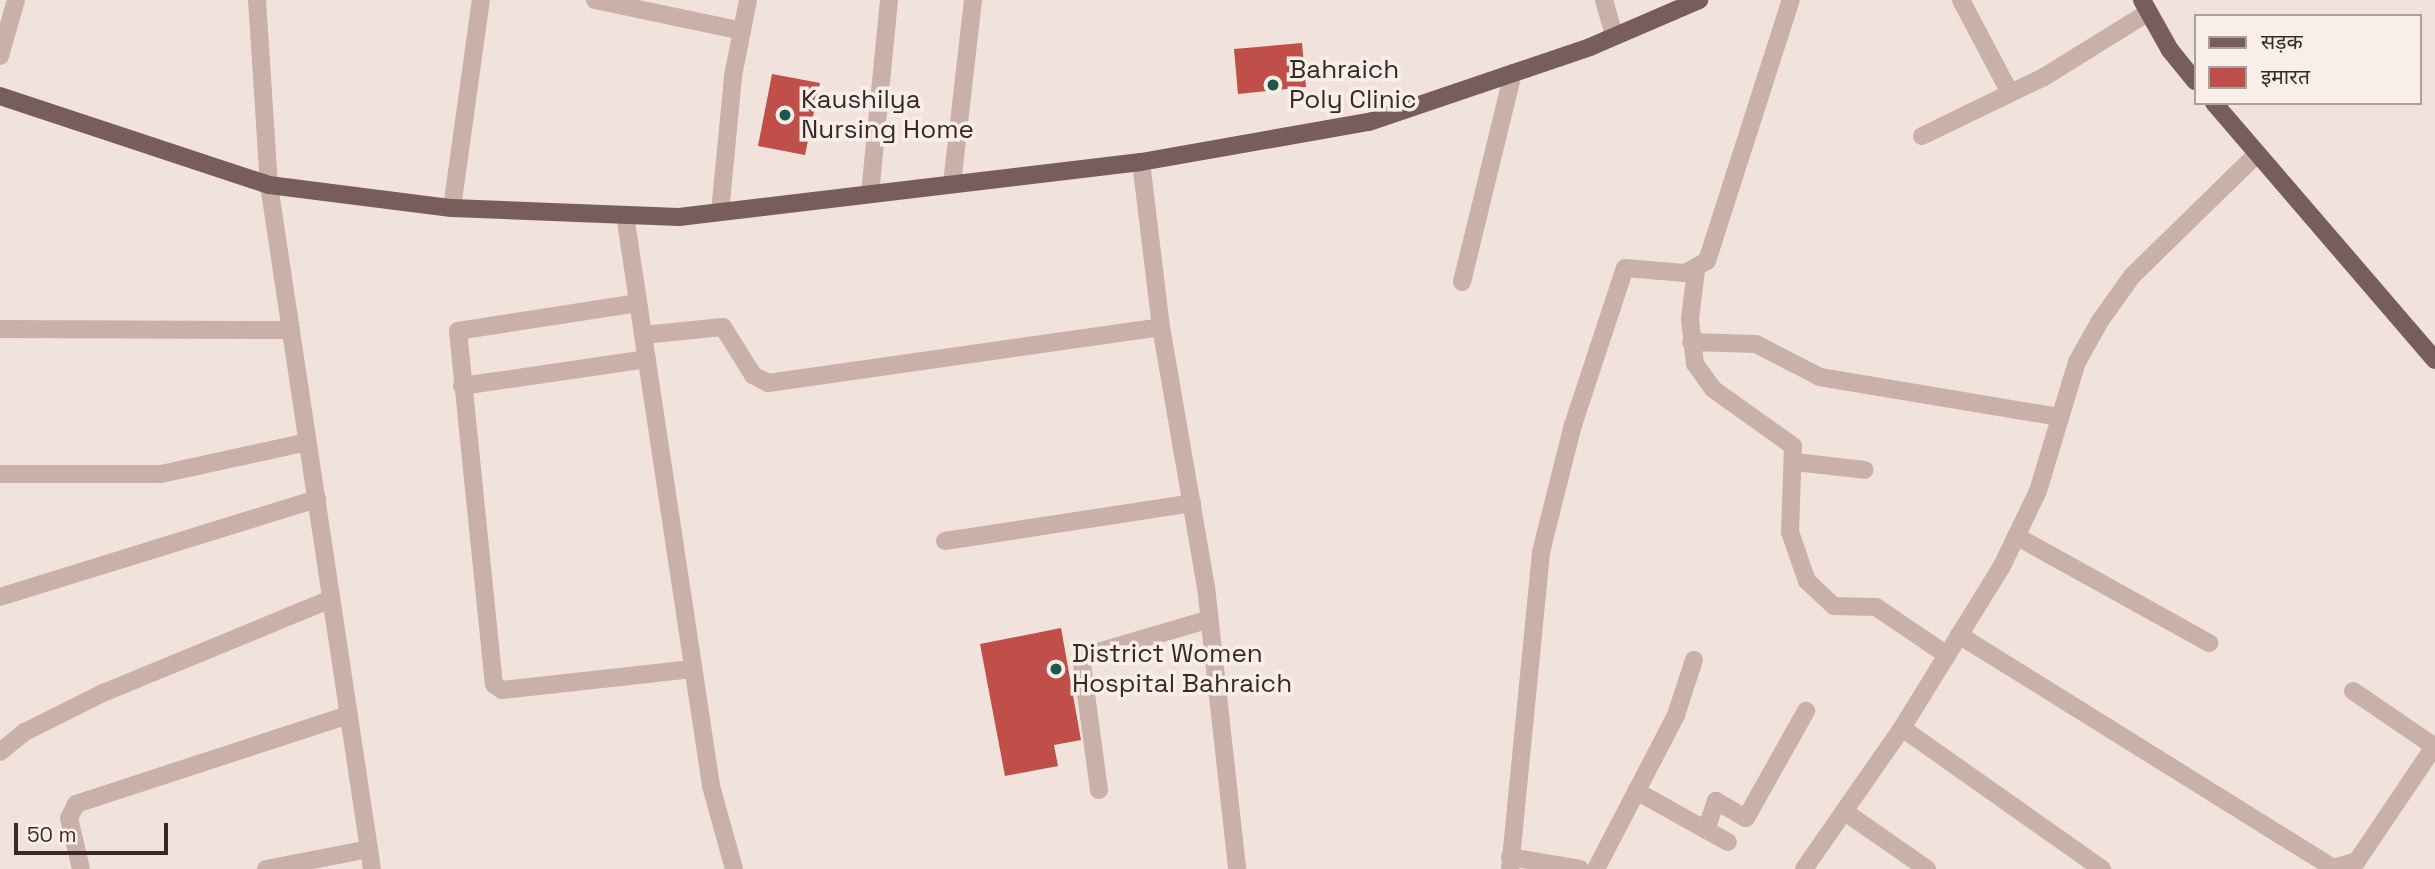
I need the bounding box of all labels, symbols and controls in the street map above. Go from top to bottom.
legend [2194,14,2421,105]
text: सड़क [2261,28,2303,55]
place label: Bahraich Poly Clinic [1289,54,1417,116]
text: इमारत [2261,63,2310,90]
marker: Bahraich Poly Clinic [1263,75,1283,95]
place label: Kaushilya Nursing Home [801,84,974,146]
marker: Kaushilya Nursing Home [775,105,795,125]
place label: District Women Hospital Bahraich [1072,638,1292,700]
marker: District Women Hospital Bahraich [1046,659,1066,679]
scale bar [18,810,172,854]
text: 50 m [27,821,77,848]

